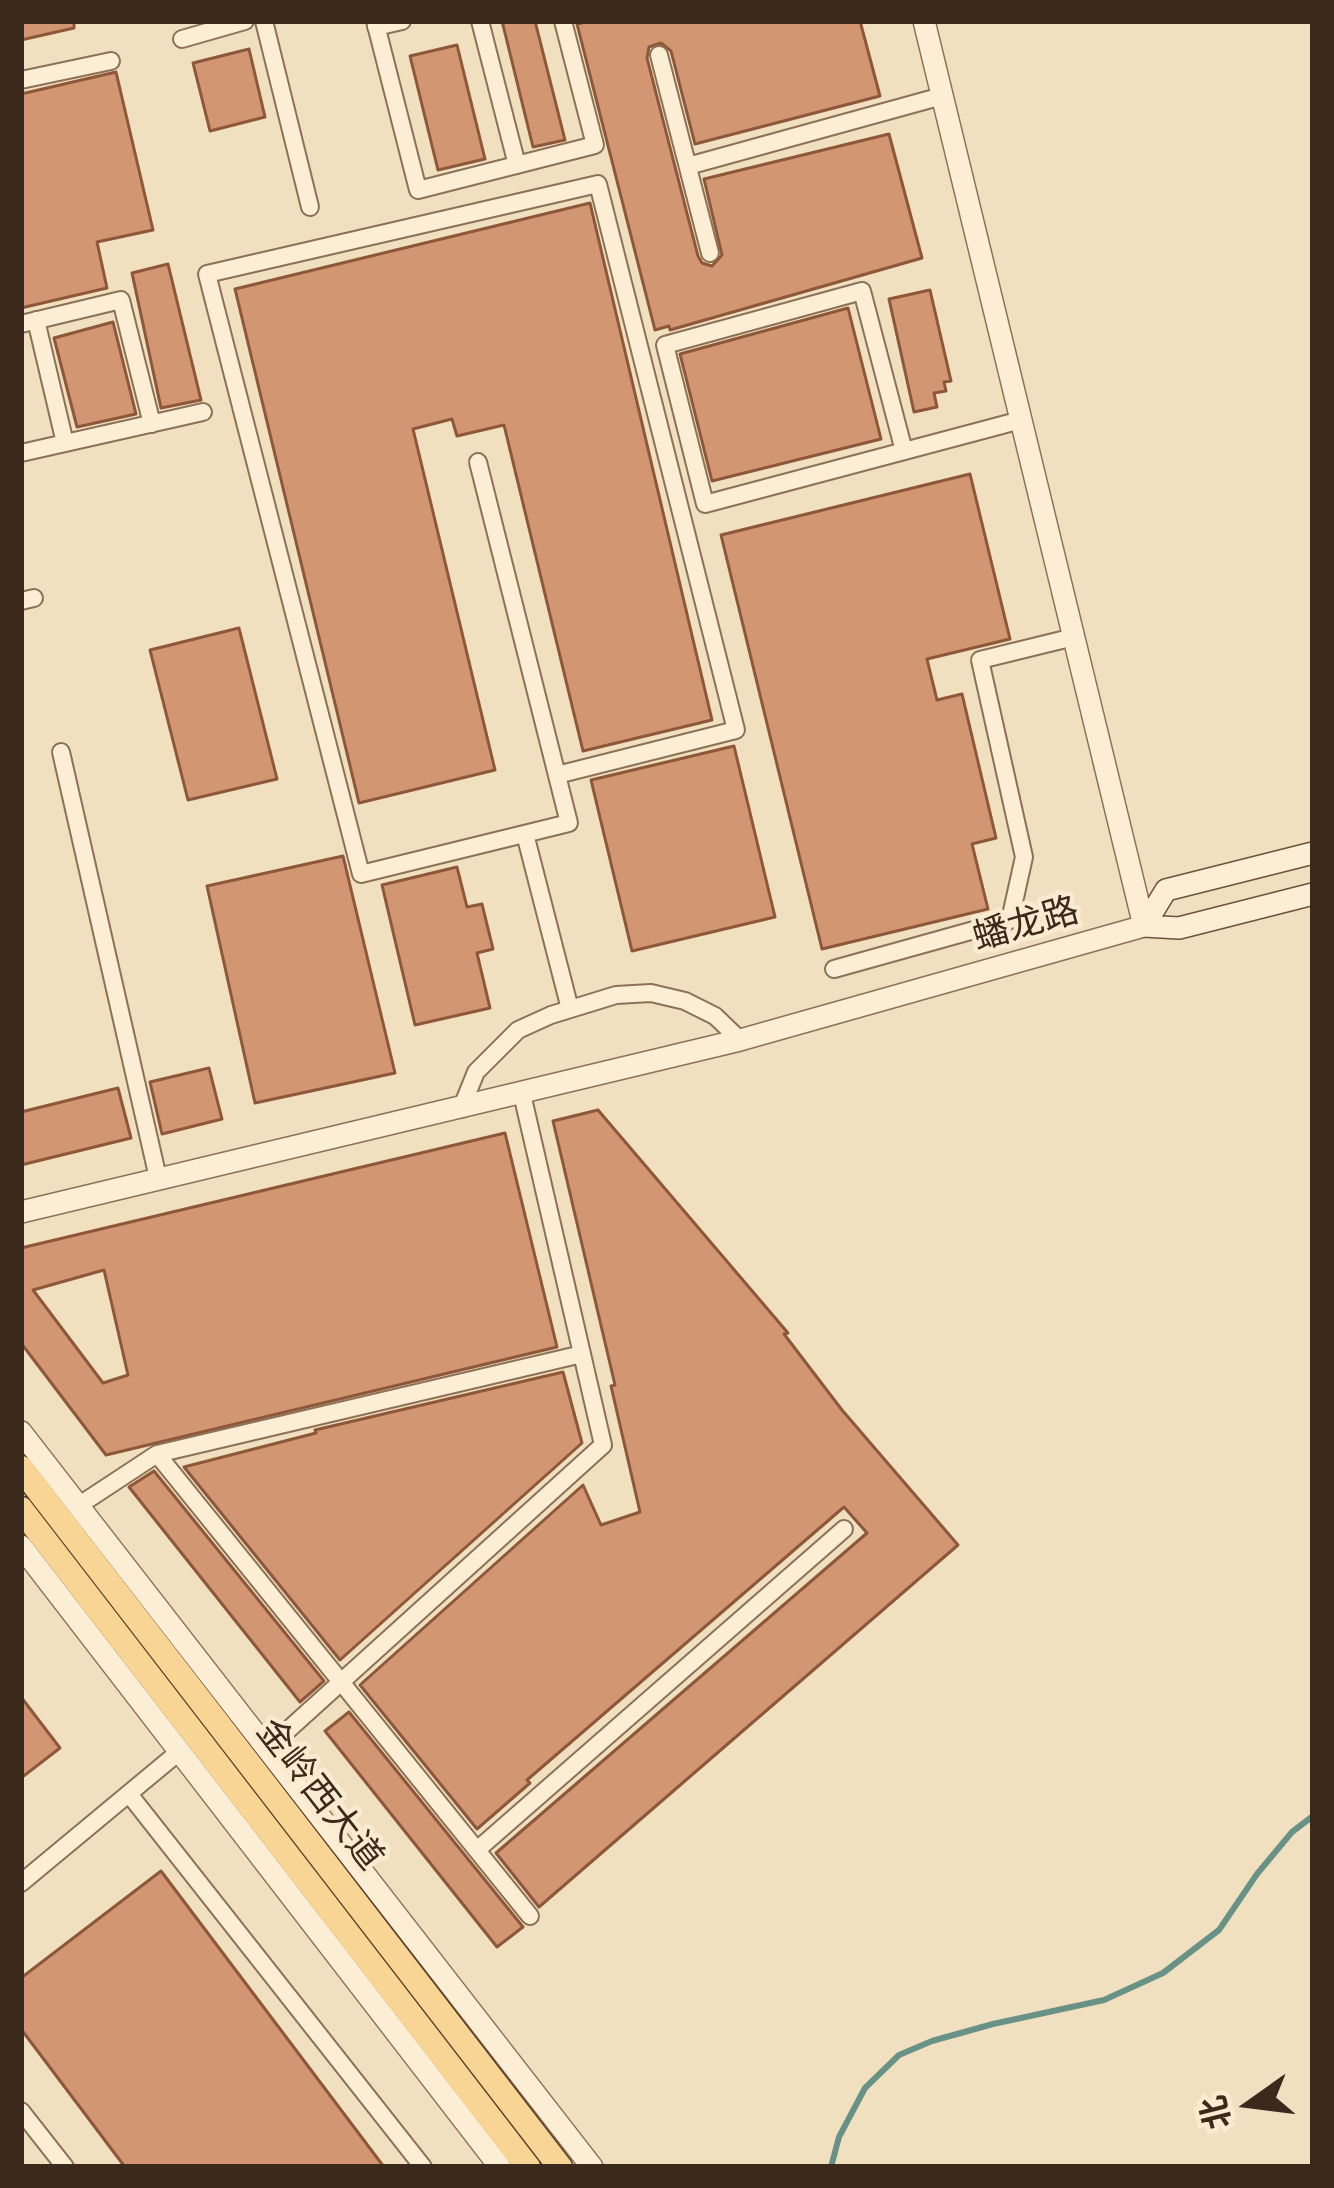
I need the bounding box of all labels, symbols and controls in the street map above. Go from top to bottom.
street label: 蟠龙路 [968,889,1084,961]
street label: 金岭西大道 [247,1711,391,1879]
north arrow [1190,2044,1310,2164]
text: 北 [1189,2091,1240,2134]

